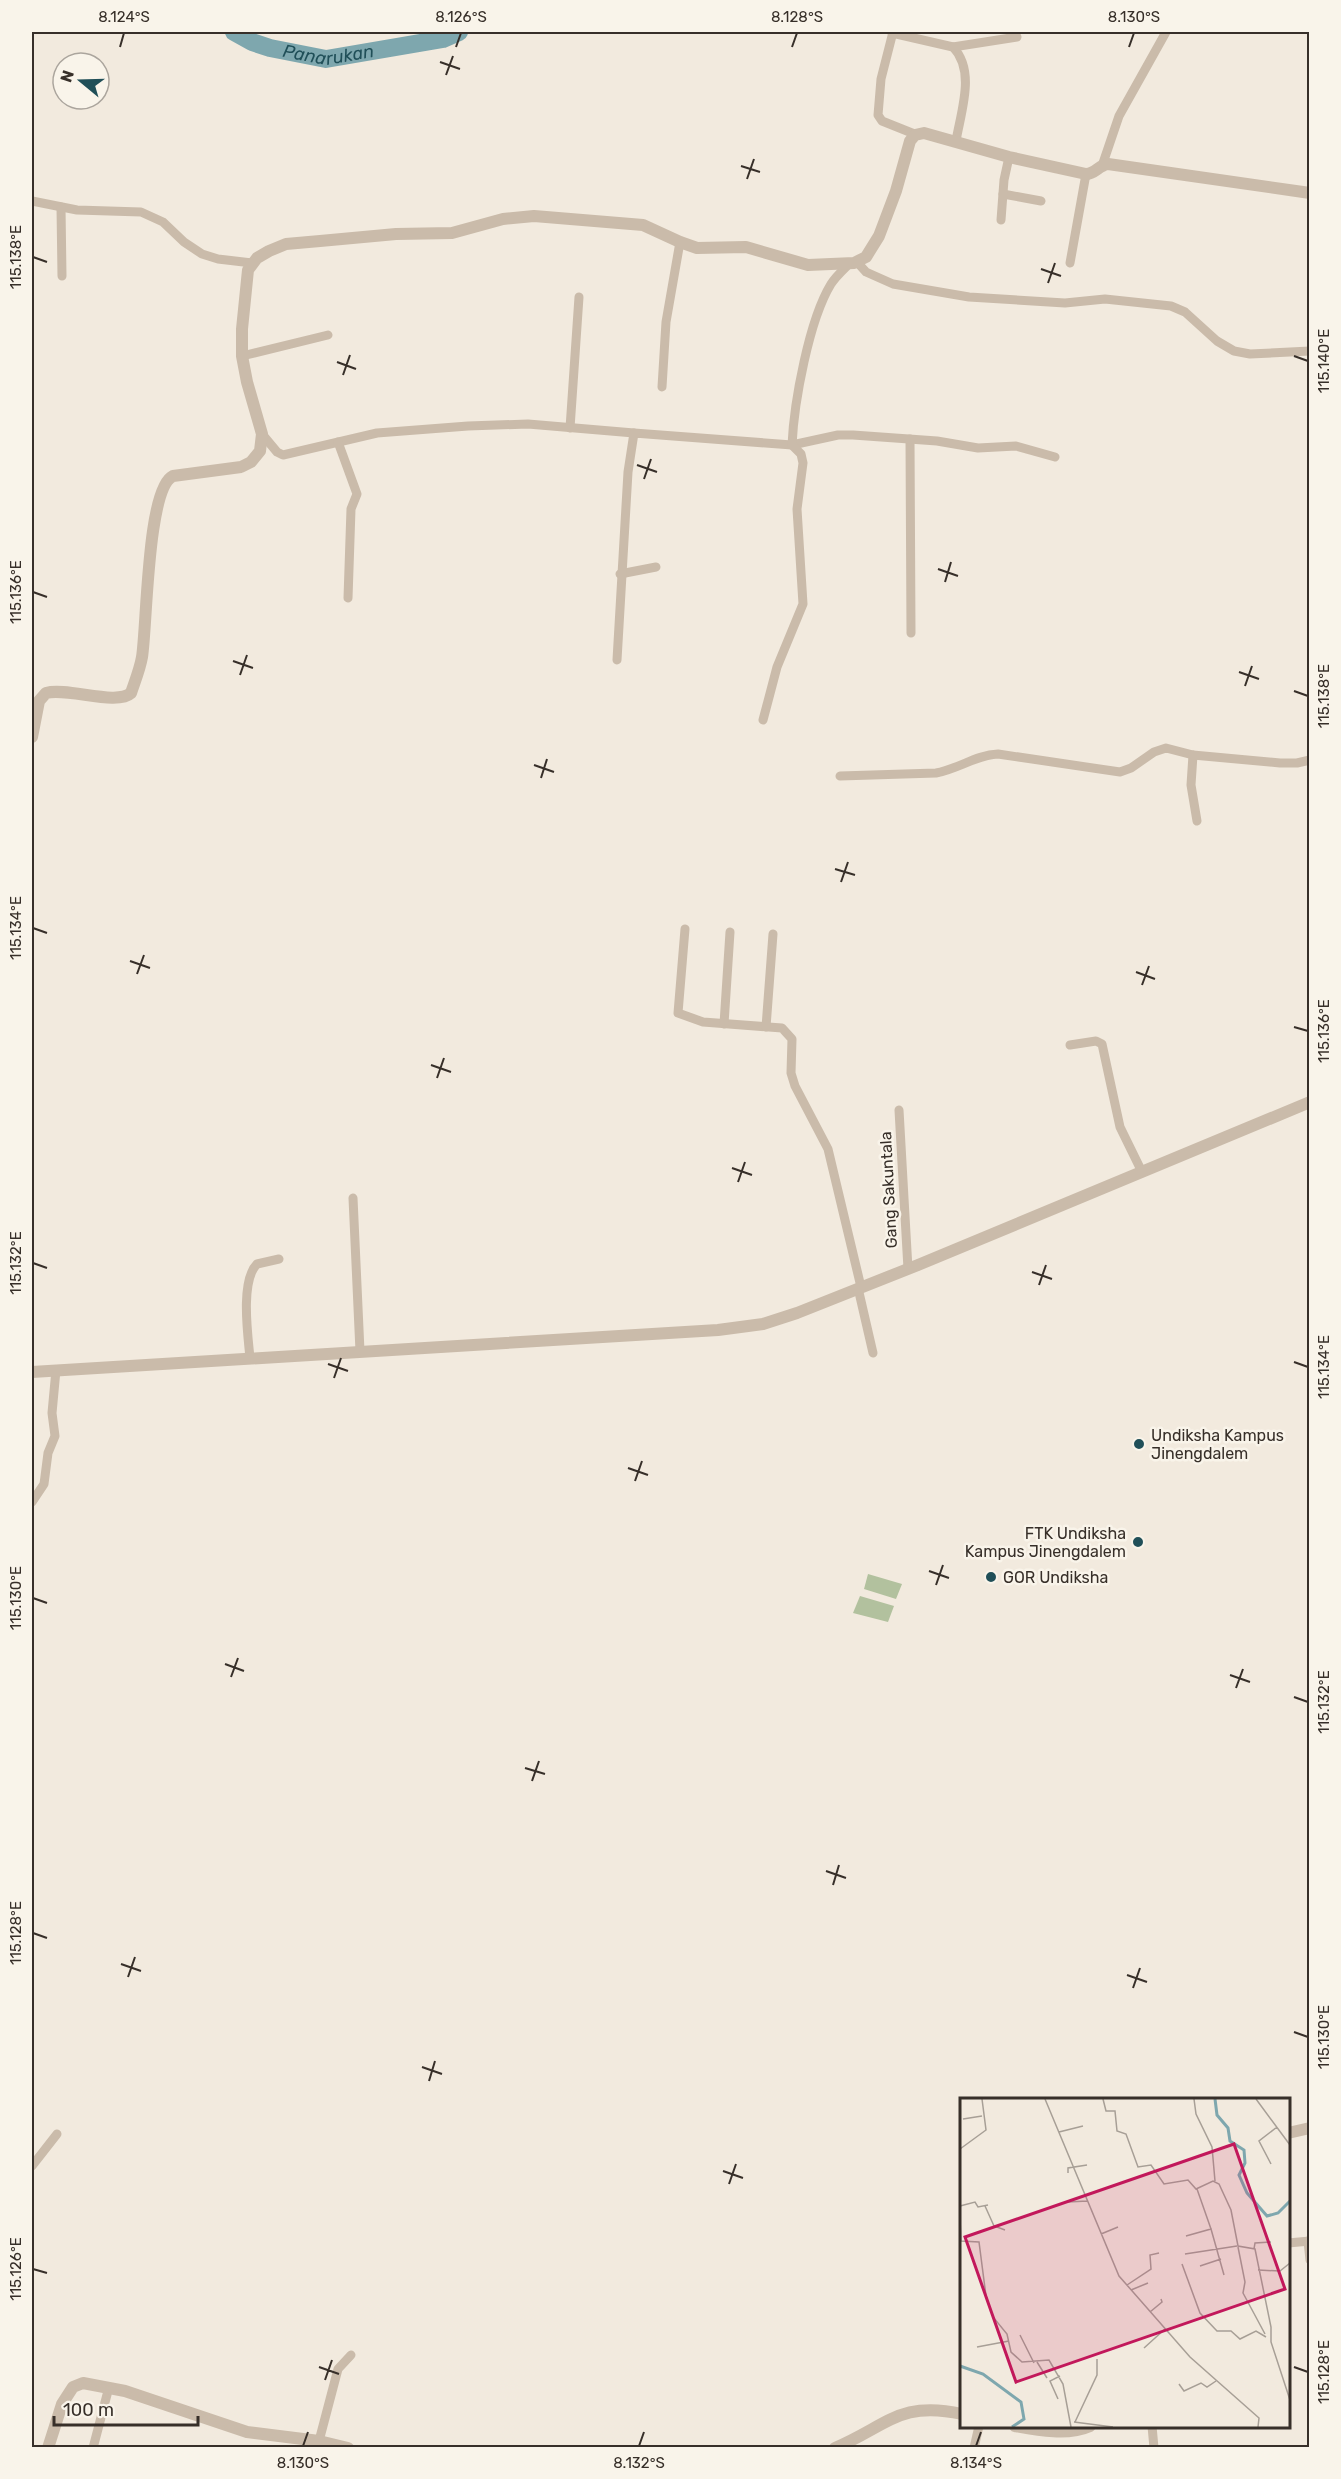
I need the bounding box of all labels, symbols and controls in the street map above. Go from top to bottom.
text: 8.124°S [98,8,150,26]
text: 8.126°S [435,8,487,26]
text: 8.128°S [771,8,823,26]
text: 8.130°S [1108,8,1160,26]
water label: Panarukan [281,40,376,70]
north arrow [51,51,111,111]
text: N [56,68,78,85]
text: 115.138°E [7,225,25,289]
text: 115.140°E [1315,329,1333,393]
text: 115.136°E [7,560,25,624]
text: 115.138°E [1315,664,1333,728]
text: 115.134°E [7,896,25,960]
text: 115.136°E [1315,999,1333,1063]
street label: Gang Sakuntala [876,1131,901,1249]
text: 115.132°E [7,1231,25,1295]
text: 115.134°E [1315,1335,1333,1399]
place label: Undiksha Kampus Jinengdalem [1151,1426,1284,1463]
marker: Undiksha Kampus Jinengdalem [1132,1437,1146,1451]
place label: FTK Undiksha Kampus Jinengdalem [965,1524,1126,1561]
marker: FTK Undiksha Kampus Jinengdalem [1131,1535,1145,1549]
text: 115.130°E [7,1566,25,1630]
place label: GOR Undiksha [1003,1568,1108,1587]
marker: GOR Undiksha [984,1570,998,1584]
text: 115.132°E [1315,1670,1333,1734]
text: 115.128°E [7,1901,25,1965]
text: 115.130°E [1315,2005,1333,2069]
inset map [960,2098,1290,2428]
text: 115.126°E [7,2237,25,2301]
text: 115.128°E [1315,2340,1333,2404]
scale bar [54,2389,198,2427]
text: 100 m [63,2399,114,2421]
text: 8.130°S [277,2454,329,2472]
text: 8.132°S [613,2454,665,2472]
text: 8.134°S [950,2454,1002,2472]

